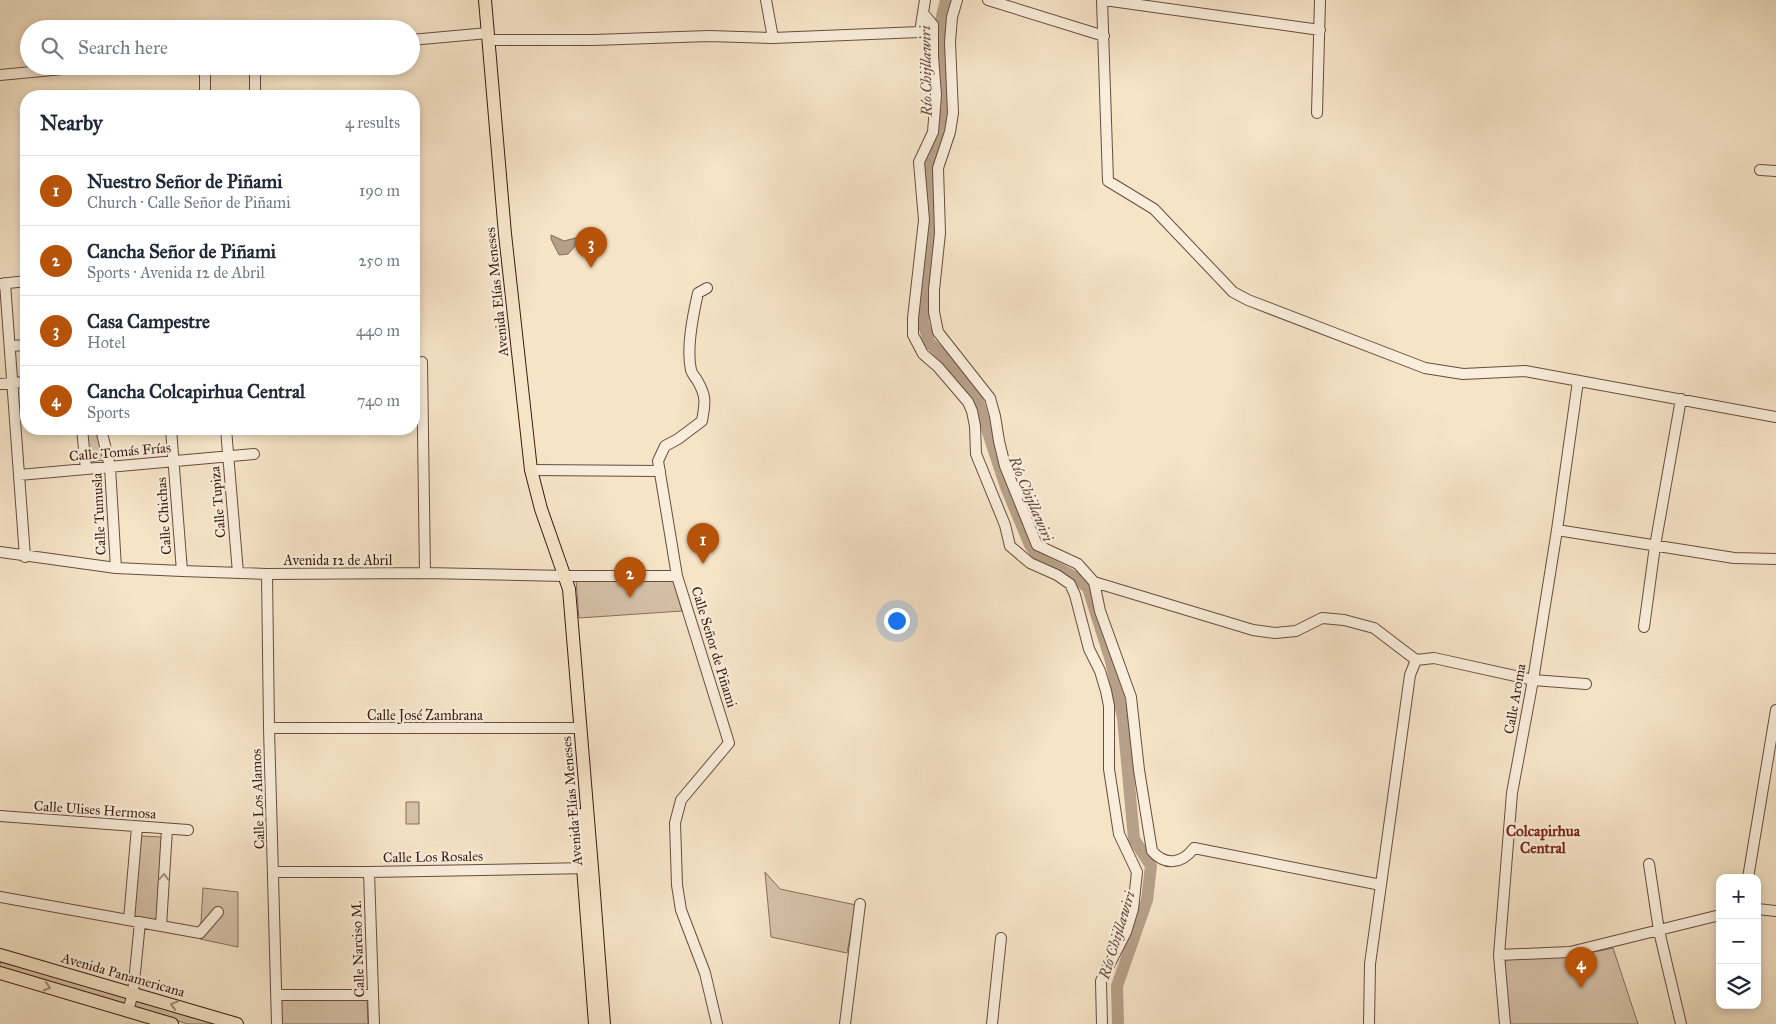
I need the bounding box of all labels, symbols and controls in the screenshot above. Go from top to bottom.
search box [20,20,420,75]
water label: Río Chijllawiri [916,25,936,118]
icon: search [38,34,66,62]
text: Search here [78,36,168,59]
text: Nearby [40,110,103,136]
text: 4 results [345,113,400,132]
text: Nuestro Señor de Piñami [87,170,282,193]
text: 1 [53,181,59,200]
text: 190 m [359,181,400,200]
text: Church · Calle Señor de Piñami [87,193,291,212]
street label: Avenida Elías Meneses [482,227,512,358]
pin: 3 [575,227,607,268]
text: Cancha Señor de Piñami [87,240,276,263]
text: 2 [52,251,60,270]
text: 250 m [359,251,400,270]
text: Sports · Avenida 12 de Abril [87,263,265,282]
text: Casa Campestre [87,310,210,333]
text: 3 [53,321,59,340]
text: 440 m [356,321,400,340]
text: Hotel [87,333,125,352]
text: Cancha Colcapirhua Central [87,380,305,403]
text: 4 [52,391,60,410]
text: 740 m [357,391,400,410]
text: Sports [87,403,130,422]
street label: Calle Tomás Frías [68,439,172,465]
water label: Río Chijllawiri [1005,453,1057,545]
street label: Calle Tupiza [206,465,230,539]
street label: Calle Tumusla [88,472,110,556]
street label: Calle Chichas [153,477,175,555]
pin: 1 [687,523,719,564]
street label: Avenida 12 de Abril [283,552,393,569]
pin: 2 [614,557,646,598]
street label: Calle Señor de Piñami [688,584,741,710]
your location [884,608,910,634]
street label: Calle Aroma [1500,662,1530,736]
street label: Calle José Zambrana [367,707,483,725]
street label: Avenida Elías Meneses [558,736,586,867]
street label: Calle Los Alamos [248,748,268,850]
street label: Calle Ulises Hermosa [33,797,157,823]
district label: Colcapirhua Central [1506,822,1581,857]
street label: Calle Los Rosales [383,848,483,866]
one-way arrow [158,873,169,881]
map controls [1716,874,1761,1009]
button: + [1716,874,1761,919]
water label: Río Chijllawiri [1095,888,1139,982]
street label: Calle Narciso M. [348,900,368,998]
button: − [1716,919,1761,964]
pin: 4 [1565,947,1597,988]
street label: Avenida Panamericana [58,949,187,1001]
button: layers [1716,964,1761,1009]
one-way arrow [42,981,50,991]
one-way arrow [170,1000,178,1010]

